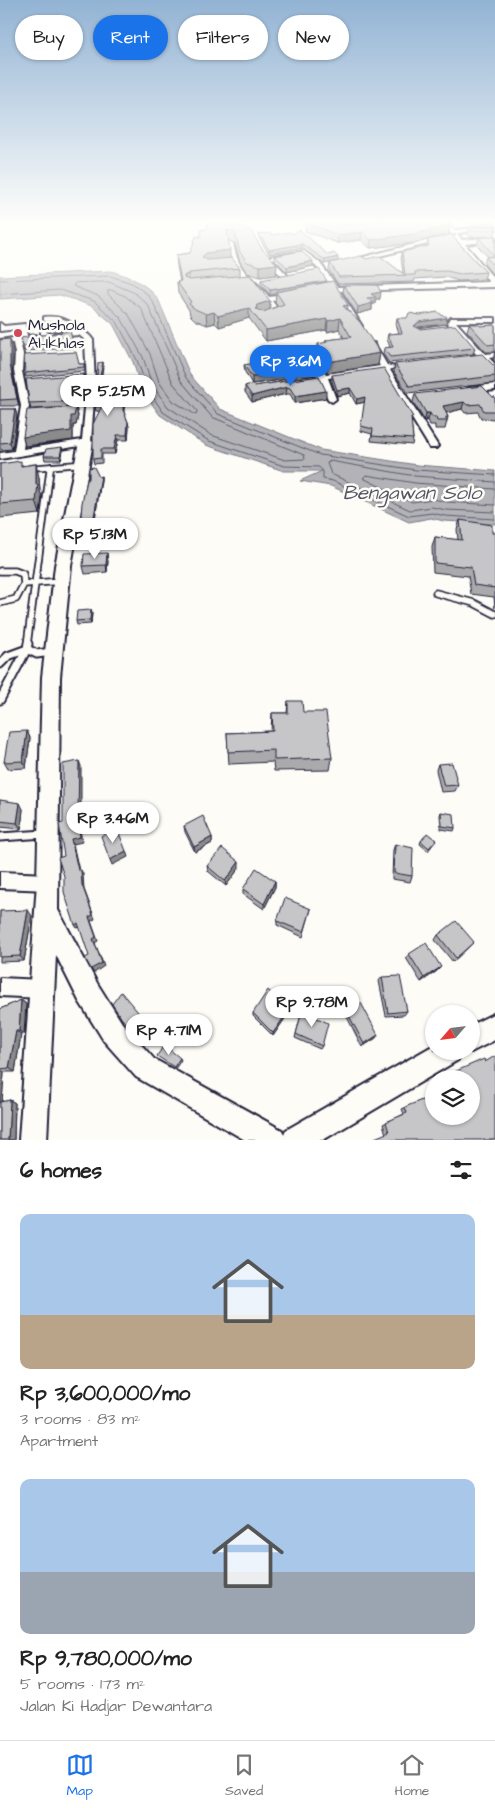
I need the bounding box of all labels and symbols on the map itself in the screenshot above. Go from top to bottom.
place label: Mushola Al-Ikhlas [28,314,85,354]
marker: Mushola Al-Ikhlas [12,327,24,339]
pin: Rp 3.6M [245,344,337,387]
pin: Rp 5.25M [56,374,160,417]
water label: Bengawan Solo [343,479,483,508]
pin: Rp 5.13M [43,518,147,560]
pin: Rp 3.46M [61,802,165,844]
pin: Rp 9.78M [260,986,364,1028]
north arrow [425,1005,480,1060]
pin: Rp 4.71M [117,1014,221,1056]

